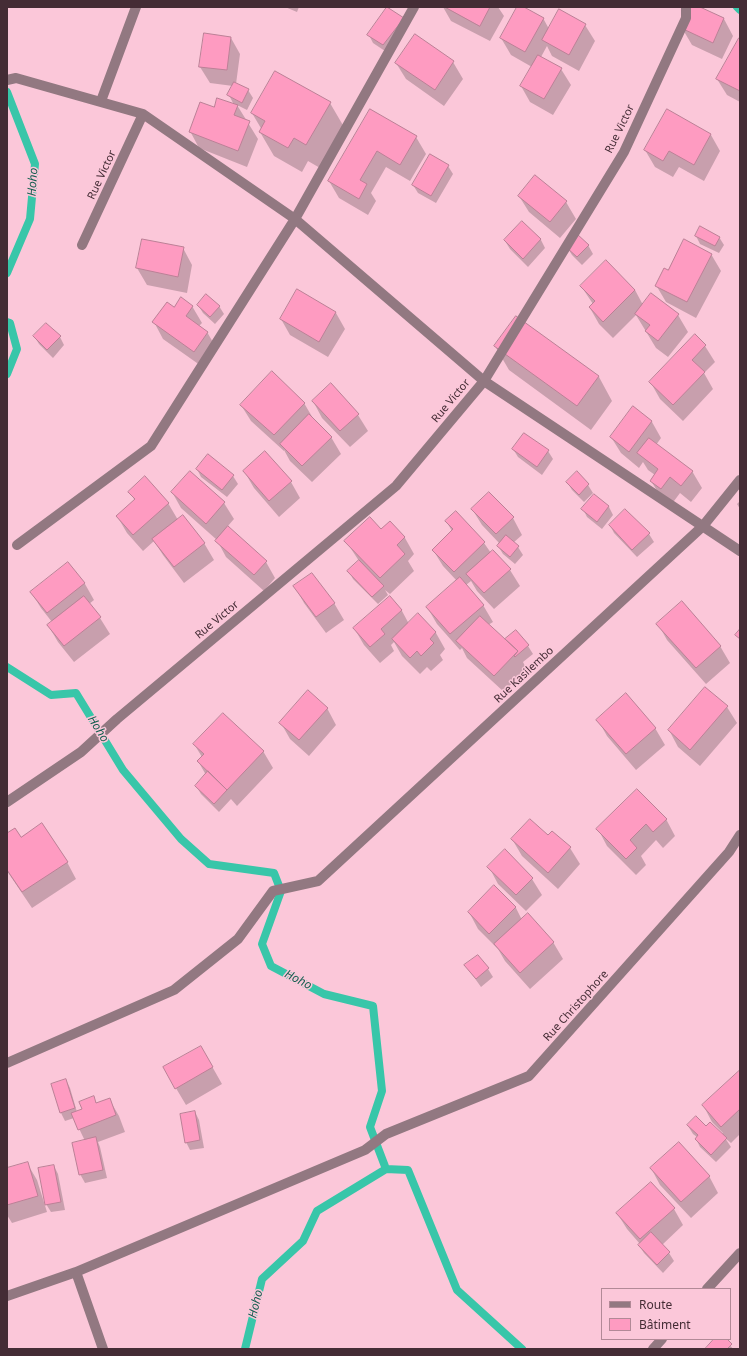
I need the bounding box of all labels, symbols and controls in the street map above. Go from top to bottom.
street label: Rue Victor [603,102,637,156]
street label: Rue Victor [85,148,119,202]
water label: Hoho [25,167,41,197]
street label: Rue Victor [429,377,473,425]
street label: Rue Victor [193,598,241,642]
street label: Rue Kasilembo [492,644,556,706]
water label: Hoho [84,713,112,745]
water label: Hoho [282,967,314,993]
street label: Rue Christophore [541,968,611,1044]
water label: Hoho [246,1288,266,1320]
legend [601,1288,731,1340]
text: Route [639,1296,672,1313]
text: Bâtiment [639,1316,691,1333]

